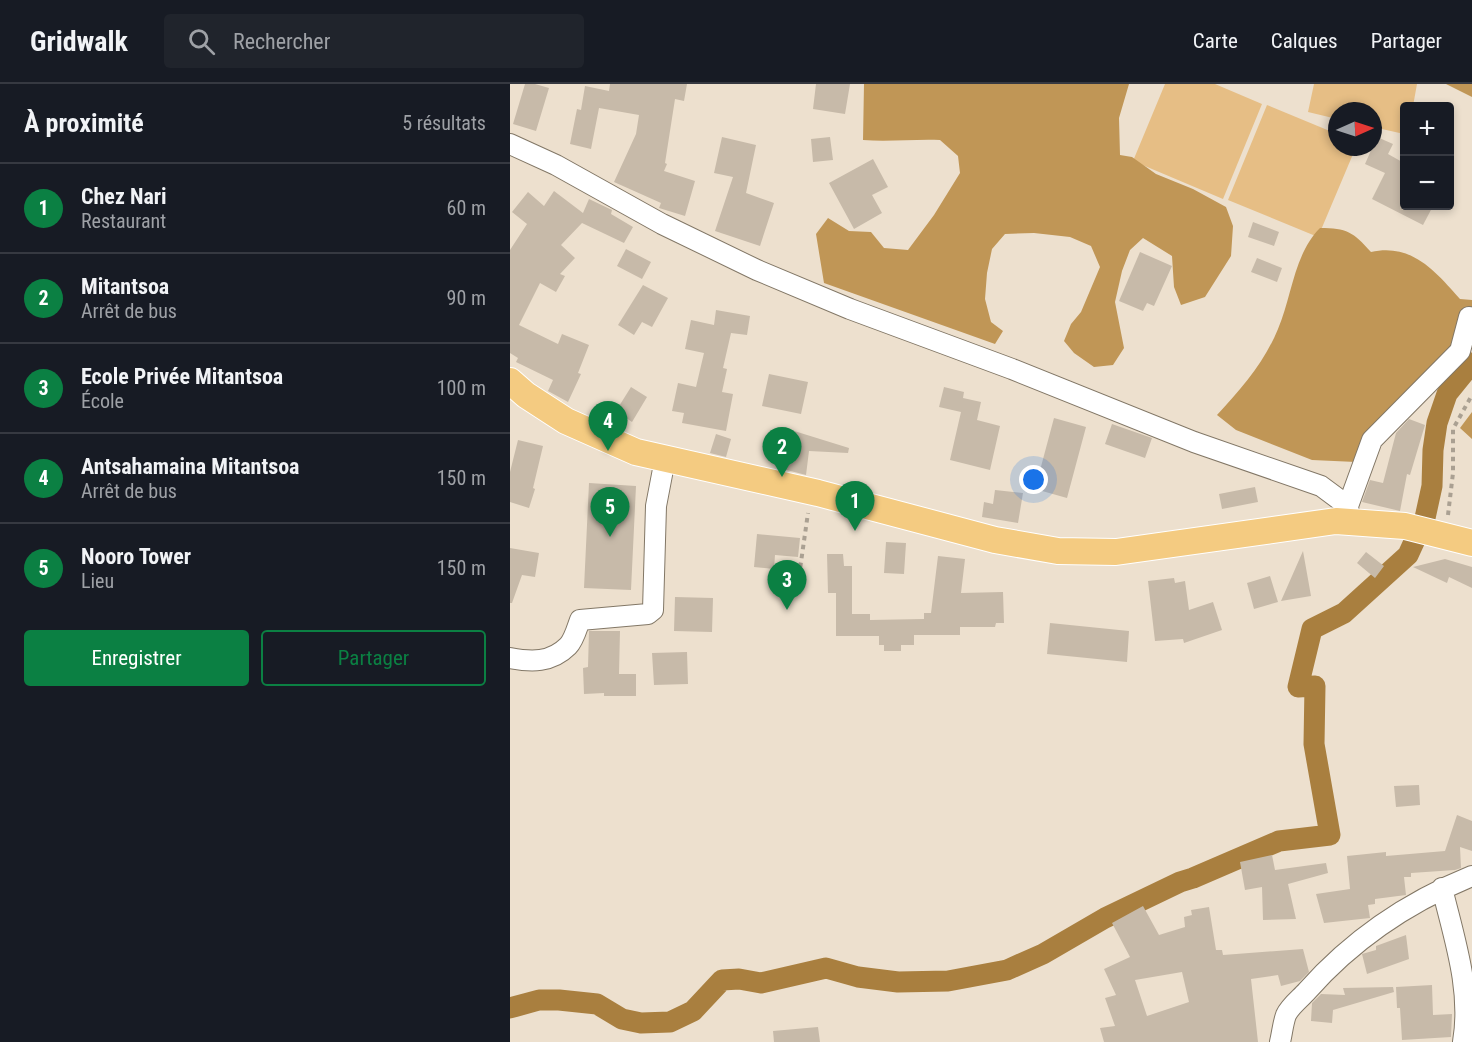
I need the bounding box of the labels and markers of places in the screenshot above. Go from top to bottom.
pin: 4 [588,402,628,451]
pin: 2 [762,428,802,477]
pin: 1 [836,482,874,531]
pin: 5 [590,488,630,537]
pin: 3 [768,560,806,610]

